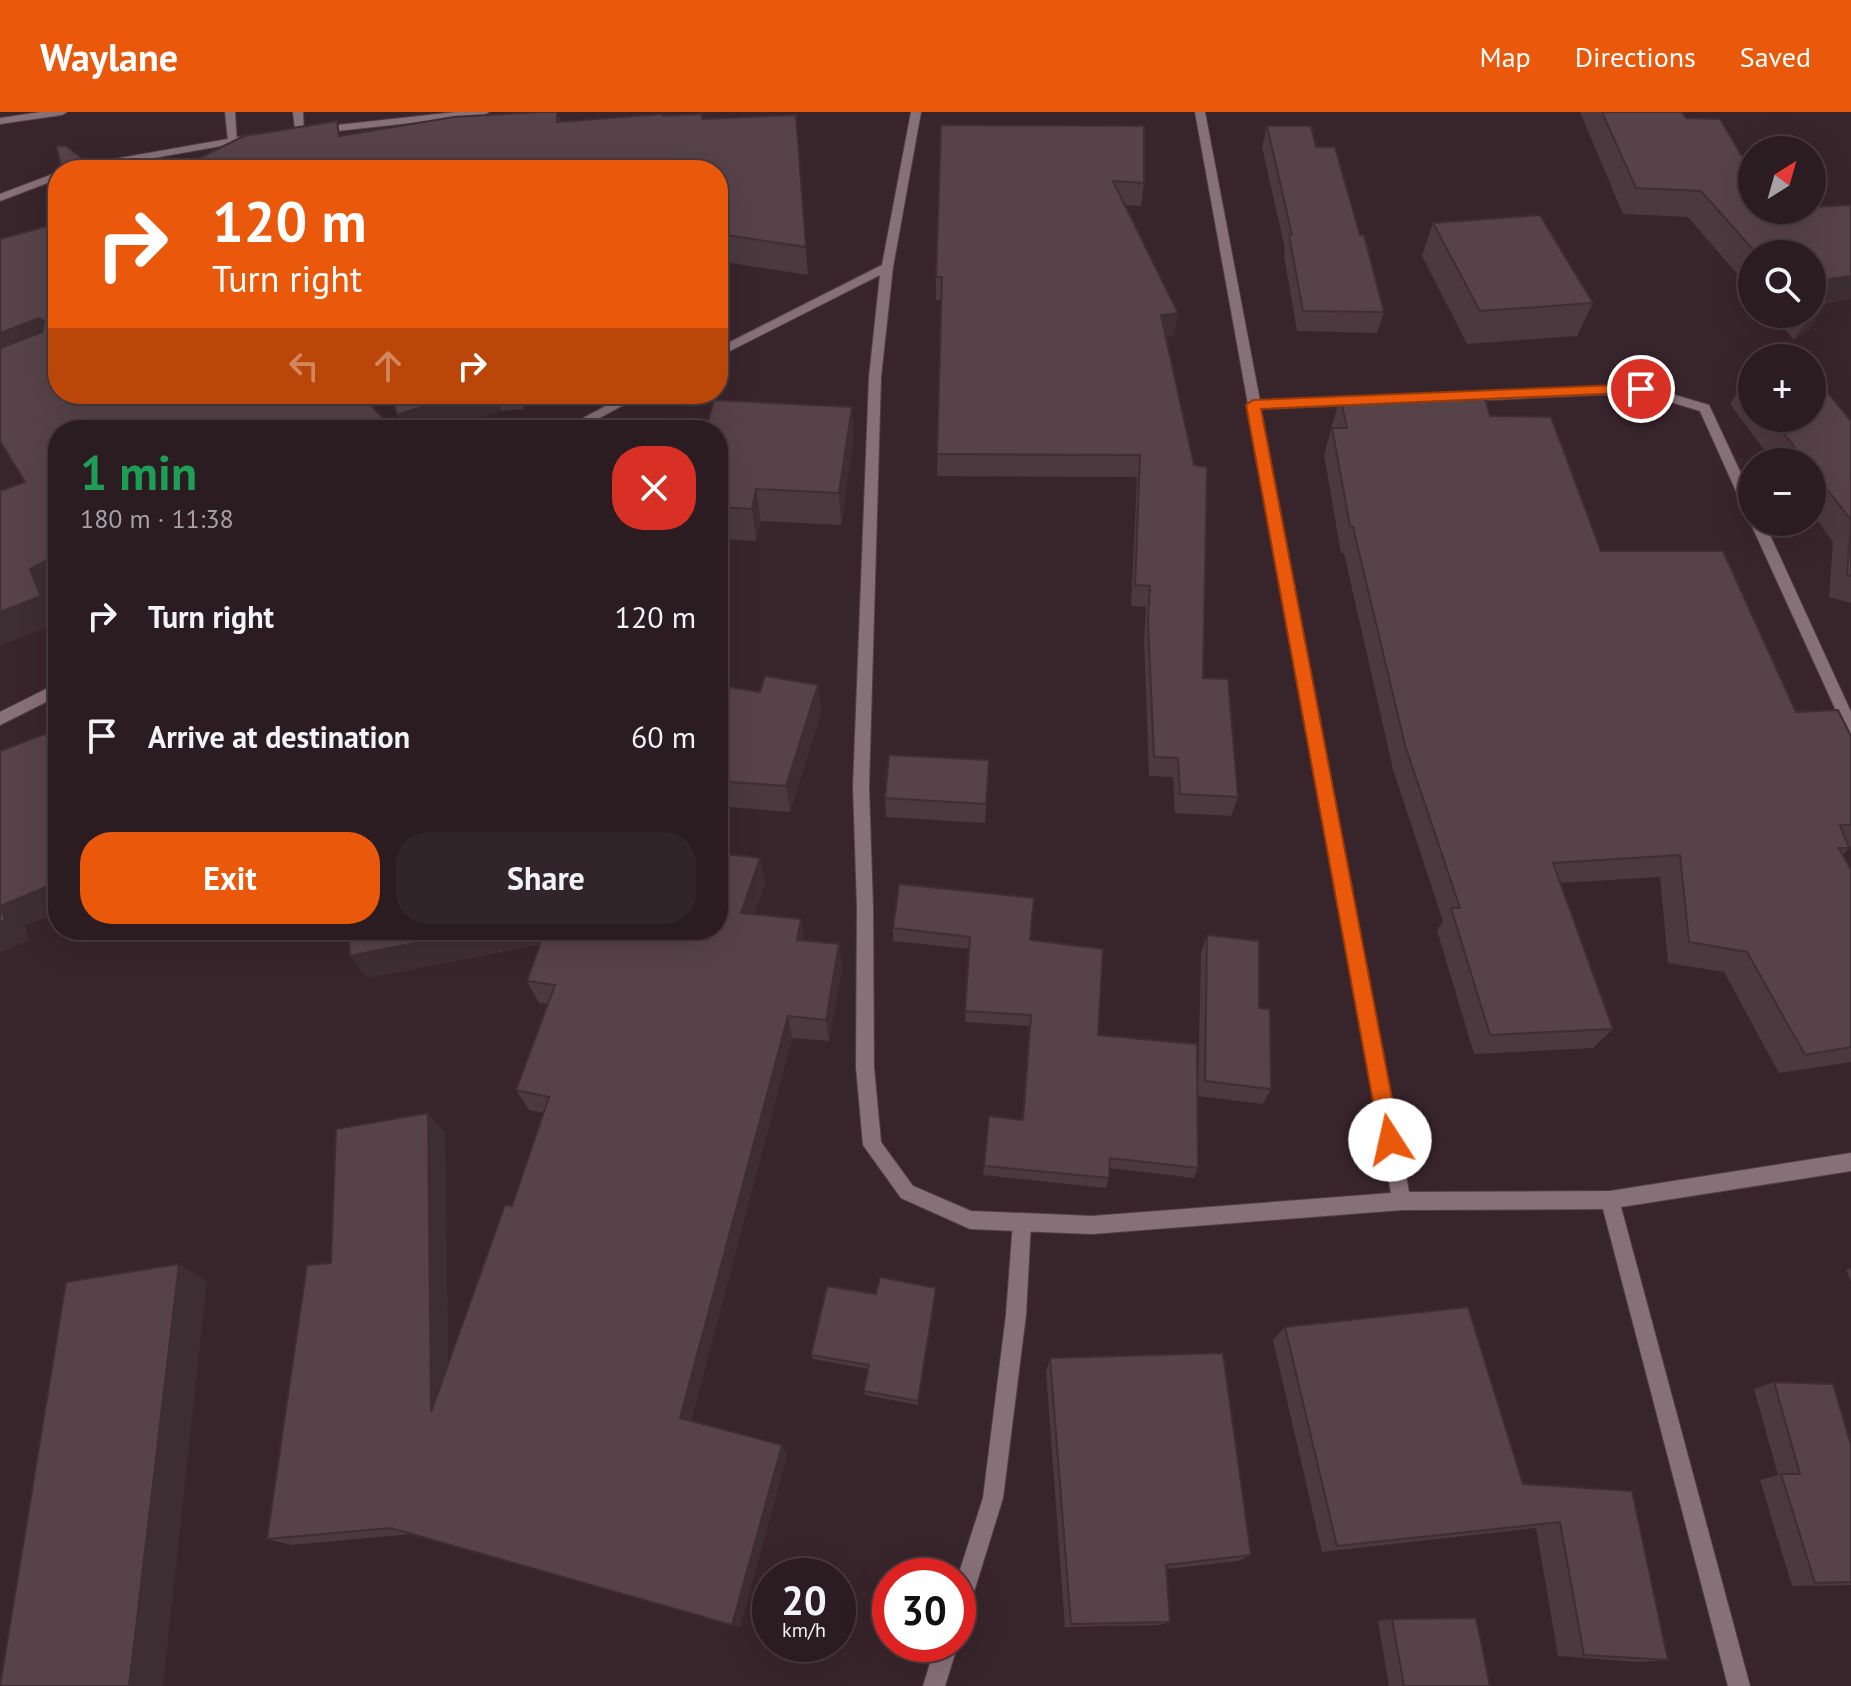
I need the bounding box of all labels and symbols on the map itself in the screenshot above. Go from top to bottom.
north arrow [1738,136,1826,224]
pin [1607,355,1675,423]
position arrow [1348,1098,1432,1182]
speed limit sign: 30 [872,1558,976,1662]

